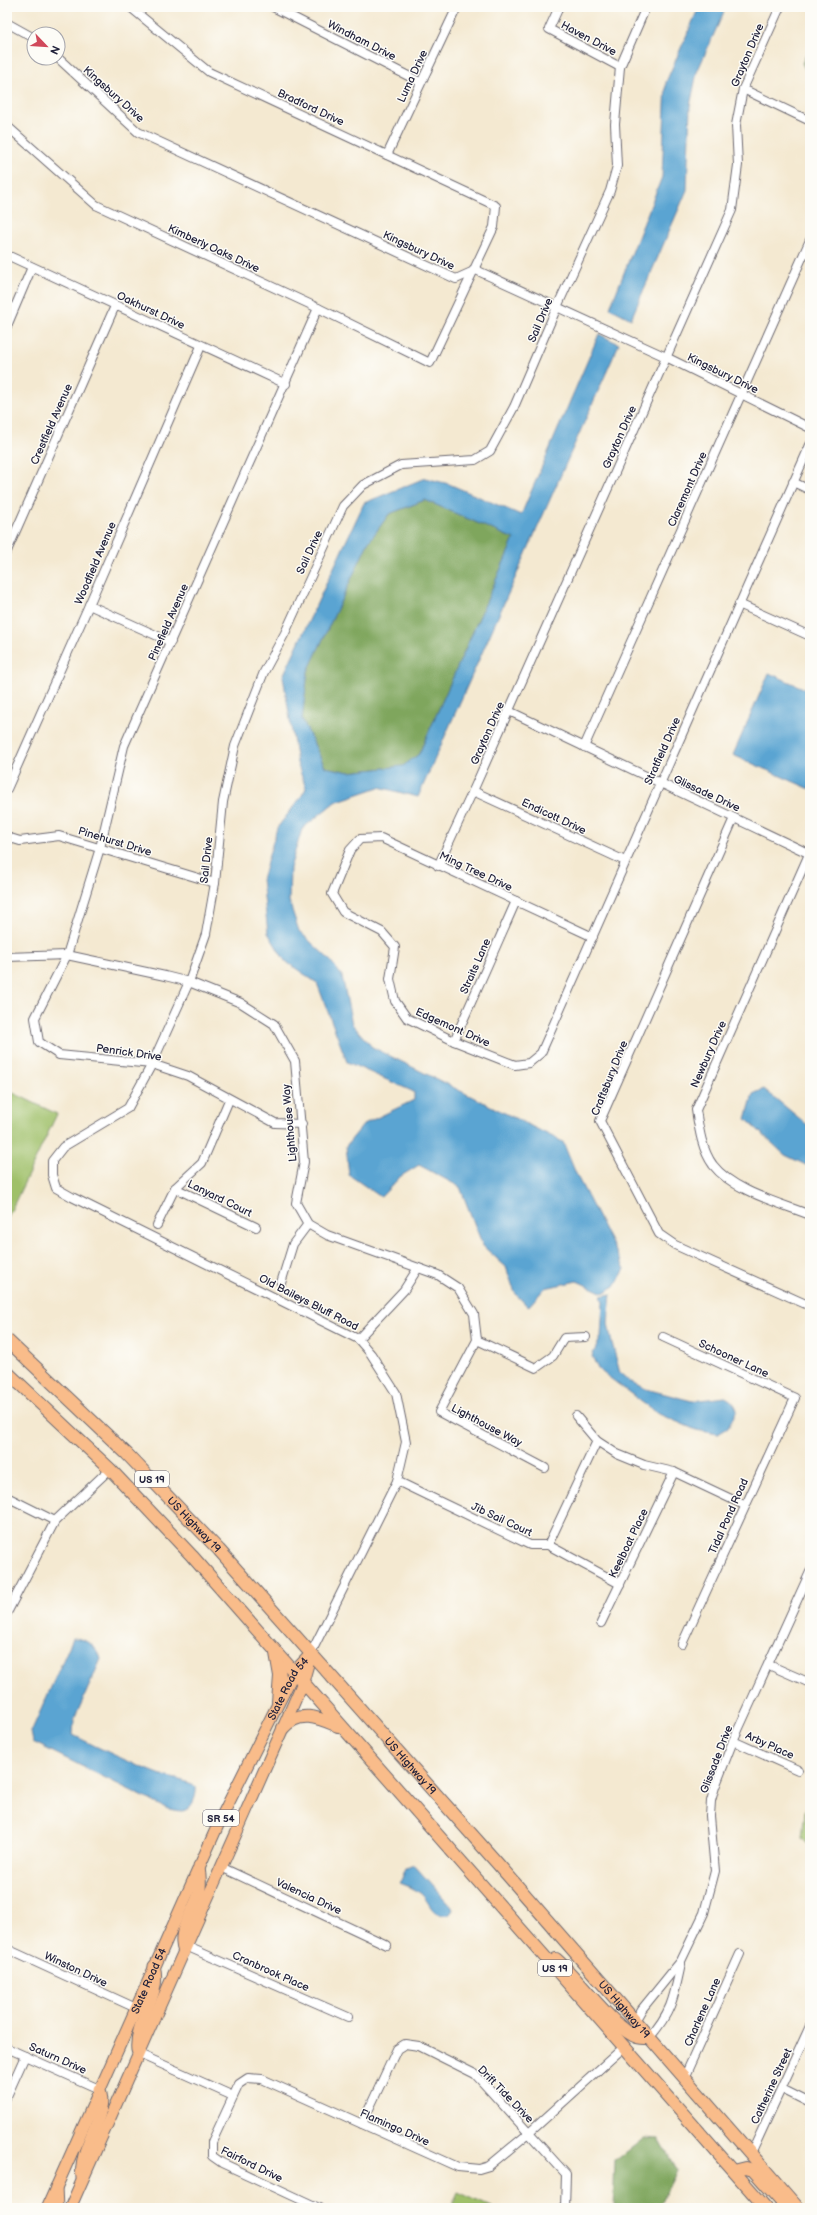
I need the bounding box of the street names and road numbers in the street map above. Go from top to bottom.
street label: Windham Drive [325,18,398,63]
street label: Haven Drive [559,18,619,59]
street label: Grayton Drive [728,21,767,89]
street label: Luma Drive [395,47,431,105]
street label: Kingsbury Drive [81,64,147,125]
street label: Bradford Drive [275,86,347,129]
street label: Kimberly Oaks Drive [166,222,262,276]
street label: Kingsbury Drive [381,228,457,273]
street label: Oakhurst Drive [115,289,187,332]
street label: Sail Drive [525,296,556,344]
street label: Kingsbury Drive [685,351,761,396]
street label: Crestfield Avenue [28,381,75,467]
street label: Grayton Drive [600,403,639,471]
street label: Claremont Drive [665,449,710,529]
street label: Woodfield Avenue [72,519,119,607]
street label: Sail Drive [294,528,325,576]
street label: Pinefield Avenue [146,581,191,663]
street label: Grayton Drive [468,699,507,767]
street label: Stratfield Drive [642,715,683,787]
street label: Glissade Drive [671,772,743,815]
street label: Endicott Drive [519,796,589,837]
street label: Pinehurst Drive [77,824,154,859]
street label: Sail Drive [198,836,215,884]
street label: Ming Tree Drive [437,849,515,894]
street label: Straits Lane [457,936,494,996]
street label: Edgemont Drive [414,1005,493,1050]
street label: Newbury Drive [688,1018,729,1090]
street label: Craftsbury Drive [589,1038,631,1118]
street label: Penrick Drive [95,1041,163,1064]
street label: Lighthouse Way [280,1083,299,1162]
street label: Lanyard Court [186,1177,255,1220]
street label: Old Baileys Bluff Road [257,1272,361,1333]
street label: Schooner Lane [697,1337,771,1381]
street label: Lighthouse Way [449,1401,524,1450]
road number: US 19 [135,1471,169,1487]
street label: Tidal Pond Road [706,1476,751,1556]
street label: US Highway 19 [164,1494,224,1555]
street label: Jib Sail Court [469,1500,535,1540]
street label: Keelboat Place [606,1506,651,1580]
street label: State Road 54 [265,1654,312,1722]
street label: Glissade Drive [697,1723,736,1795]
street label: Arby Place [743,1729,797,1762]
street label: US Highway 19 [381,1735,439,1797]
road number: SR 54 [203,1810,239,1826]
street label: Valencia Drive [274,1876,344,1917]
street label: State Road 54 [129,1945,170,2016]
street label: Winston Drive [42,1949,110,1990]
street label: Cranbrook Place [230,1949,312,1994]
road number: US 19 [538,1960,572,1976]
street label: Charlene Lane [682,1975,724,2048]
street label: US Highway 19 [596,1978,653,2041]
street label: Saturn Drive [27,2040,89,2077]
street label: Catherine Street [748,2046,795,2126]
street label: Drift Tide Drive [475,2063,536,2126]
street label: Flamingo Drive [358,2106,432,2149]
street label: Fairford Drive [219,2144,285,2185]

